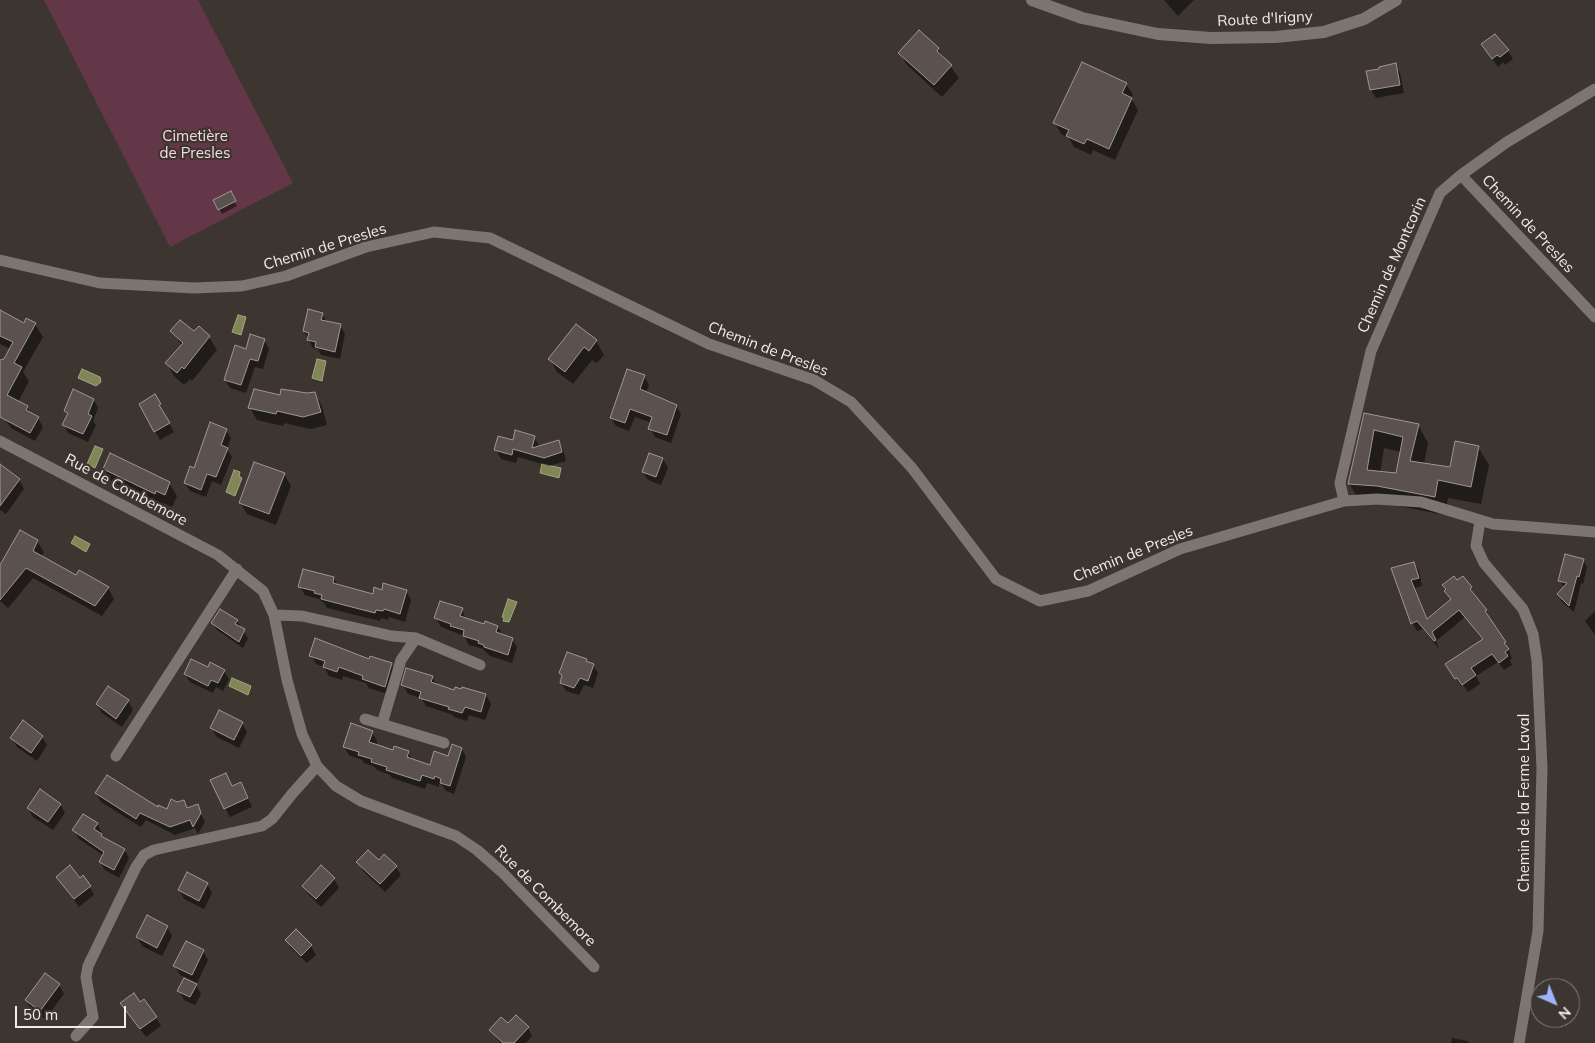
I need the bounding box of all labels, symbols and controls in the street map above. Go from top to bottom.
street label: Route d'Irigny [1217,8,1313,30]
park label: Cimetière de Presles [160,127,230,162]
street label: Chemin de Presles [1478,171,1578,277]
street label: Chemin de Montcorin [1354,194,1430,336]
street label: Chemin de Presles [261,220,389,274]
street label: Chemin de Presles [705,318,831,380]
street label: Rue de Combemore [62,450,190,530]
street label: Chemin de Presles [1071,522,1195,586]
street label: Chemin de la Ferme Laval [1515,714,1533,892]
street label: Rue de Combemore [491,842,599,950]
north arrow [1530,978,1580,1028]
scale bar [18,996,129,1028]
text: N [1555,1003,1575,1023]
text: 50 m [23,1005,58,1024]

